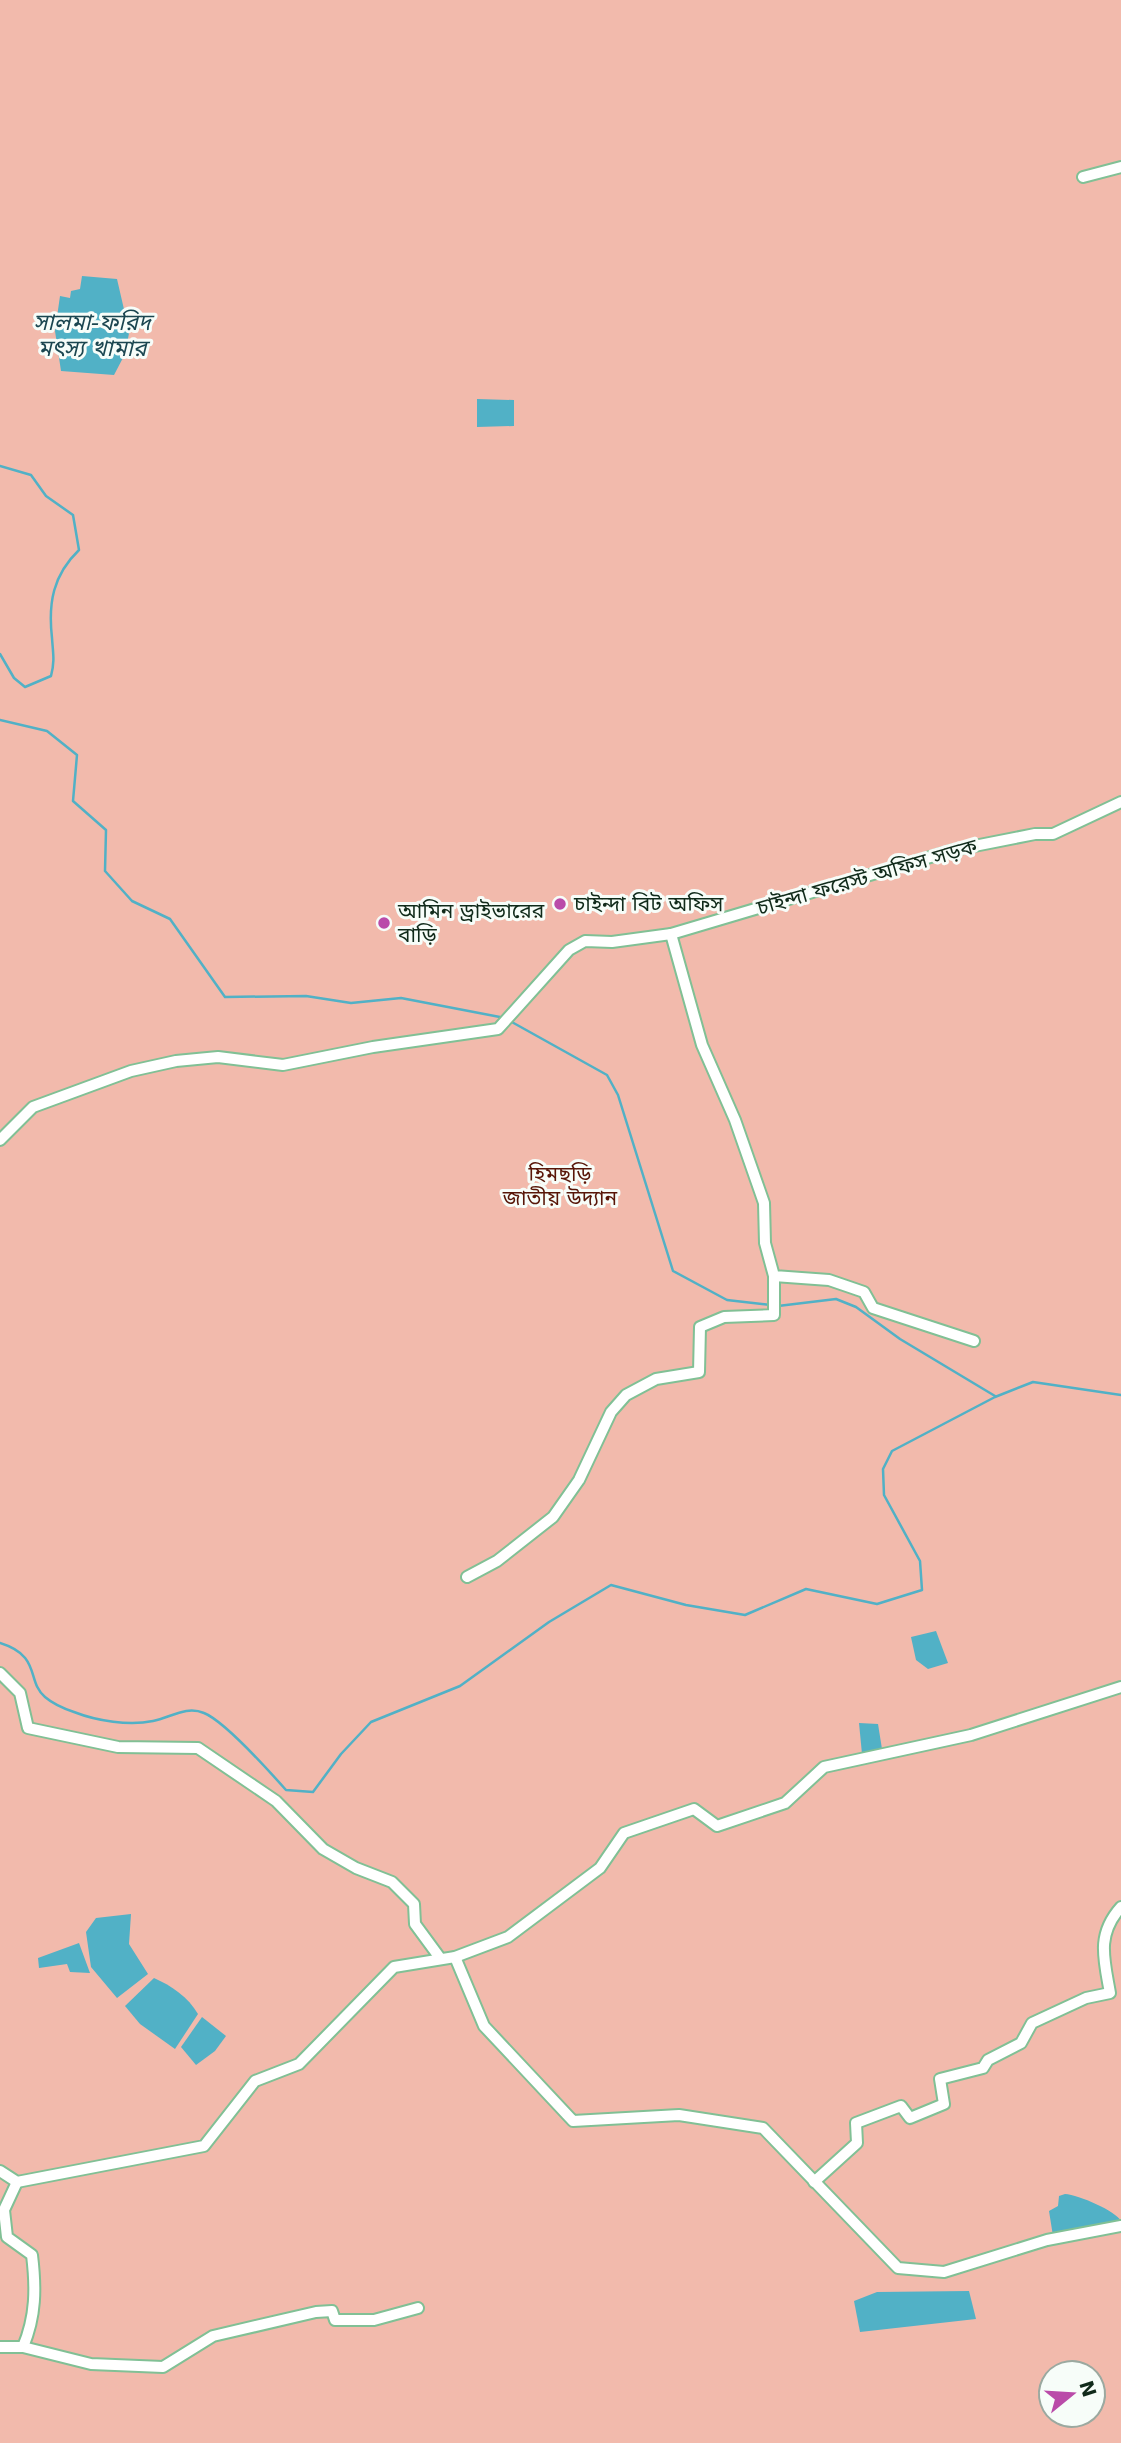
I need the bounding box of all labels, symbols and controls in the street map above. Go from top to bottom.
water label: সালমা-ফরিদ মৎস্য খামার [33,309,155,361]
street label: চাইন্দা ফরেস্ট অফিস সড়ক [753,834,981,920]
place label: চাইন্দা বিট অফিস [573,892,724,916]
marker: চাইন্দা বিট অফিস [552,896,568,912]
place label: আমিন ড্রাইভারের বাড়ি [397,899,545,947]
marker: আমিন ড্রাইভারের বাড়ি [376,915,392,931]
park label: হিমছড়ি জাতীয় উদ্যান [502,1162,618,1210]
north arrow [1037,2359,1107,2429]
text: N [1075,2378,1101,2400]

